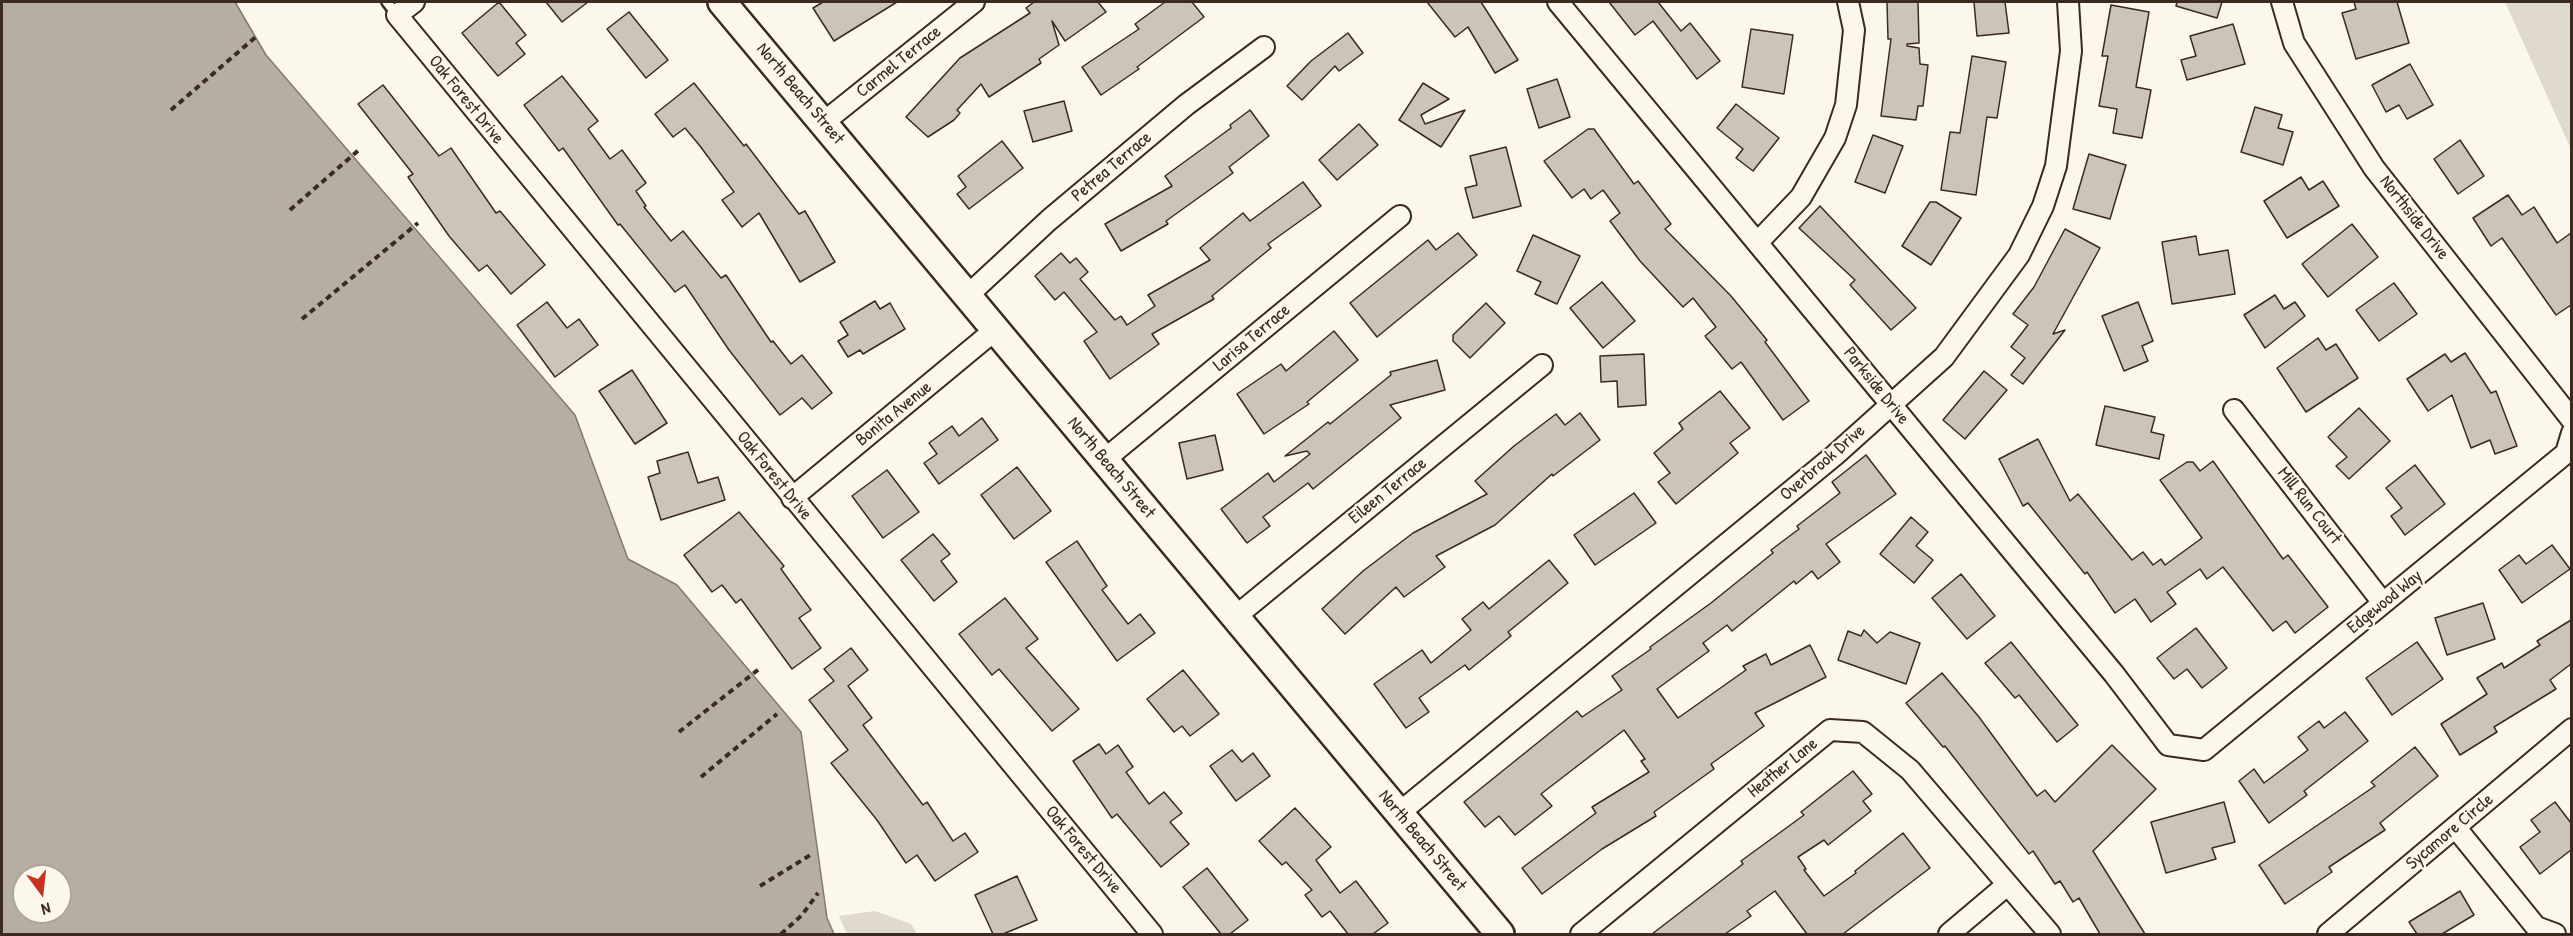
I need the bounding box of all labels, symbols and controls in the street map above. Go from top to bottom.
street label: Carmel Terrace [852,21,946,103]
street label: North Beach Street [751,39,849,149]
street label: Oak Forest Drive [424,51,508,149]
street label: Petrea Terrace [1068,127,1156,207]
street label: Northside Drive [2374,172,2454,264]
street label: Larisa Terrace [1209,300,1295,376]
street label: Parkside Drive [1838,343,1914,429]
street label: Bonita Avenue [852,377,936,451]
street label: North Beach Street [1062,413,1160,523]
street label: Overbrook Drive [1776,420,1870,506]
street label: Oak Forest Drive [732,427,816,525]
street label: Eileen Terrace [1345,453,1431,529]
street label: Mill Run Court [2272,463,2346,549]
street label: Edgewood Way [2343,565,2427,639]
street label: Heather Lane [1744,733,1822,803]
street label: North Beach Street [1373,786,1471,896]
street label: Sycamore Circle [2402,789,2498,875]
street label: Oak Forest Drive [1040,802,1126,898]
north arrow [12,864,72,924]
text: N [39,898,53,921]

